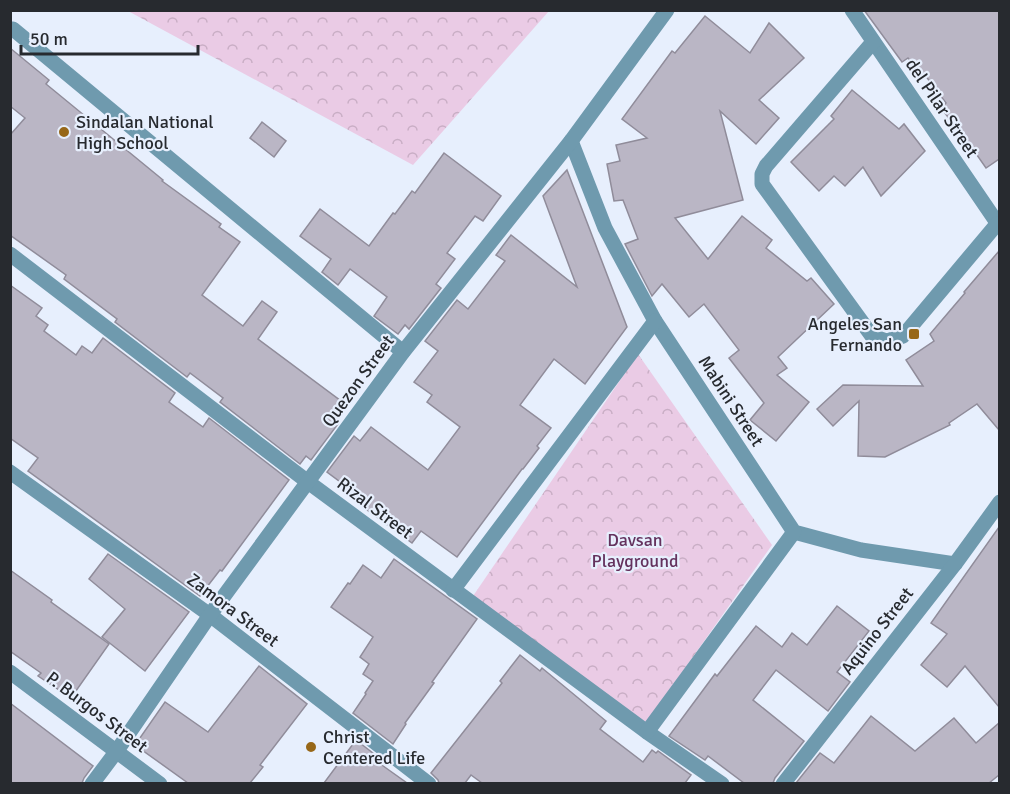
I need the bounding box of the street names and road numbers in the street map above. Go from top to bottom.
street label: del Pilar Street [901,54,983,162]
street label: Quezon Street [317,331,399,431]
street label: Mabini Street [694,352,768,450]
street label: Rizal Street [333,472,417,544]
street label: Zamora Street [183,568,283,652]
street label: Aquino Street [836,583,918,679]
street label: P. Burgos Street [42,667,152,757]

